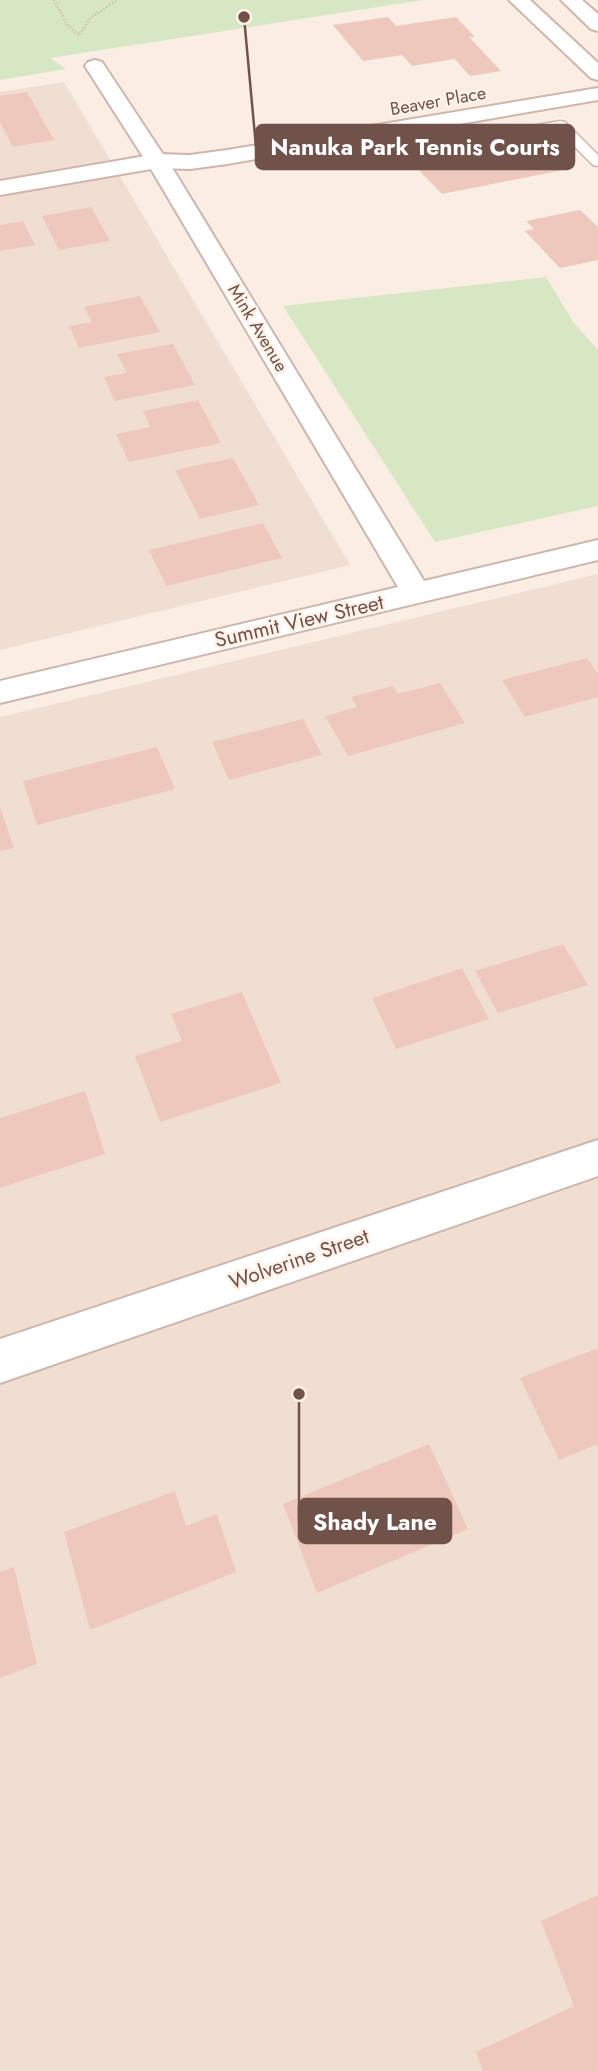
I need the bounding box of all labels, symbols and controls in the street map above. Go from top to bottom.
street label: Beaver Place [388,80,488,122]
callout: Nanuka Park Tennis Courts [256,125,574,169]
text: Nanuka Park Tennis Courts [270,130,560,164]
street label: Mink Avenue [222,279,294,377]
street label: Summit View Street [212,587,386,655]
street label: Wolverine Street [225,1221,373,1297]
callout: Shady Lane [299,1499,451,1543]
text: Shady Lane [313,1505,437,1539]

